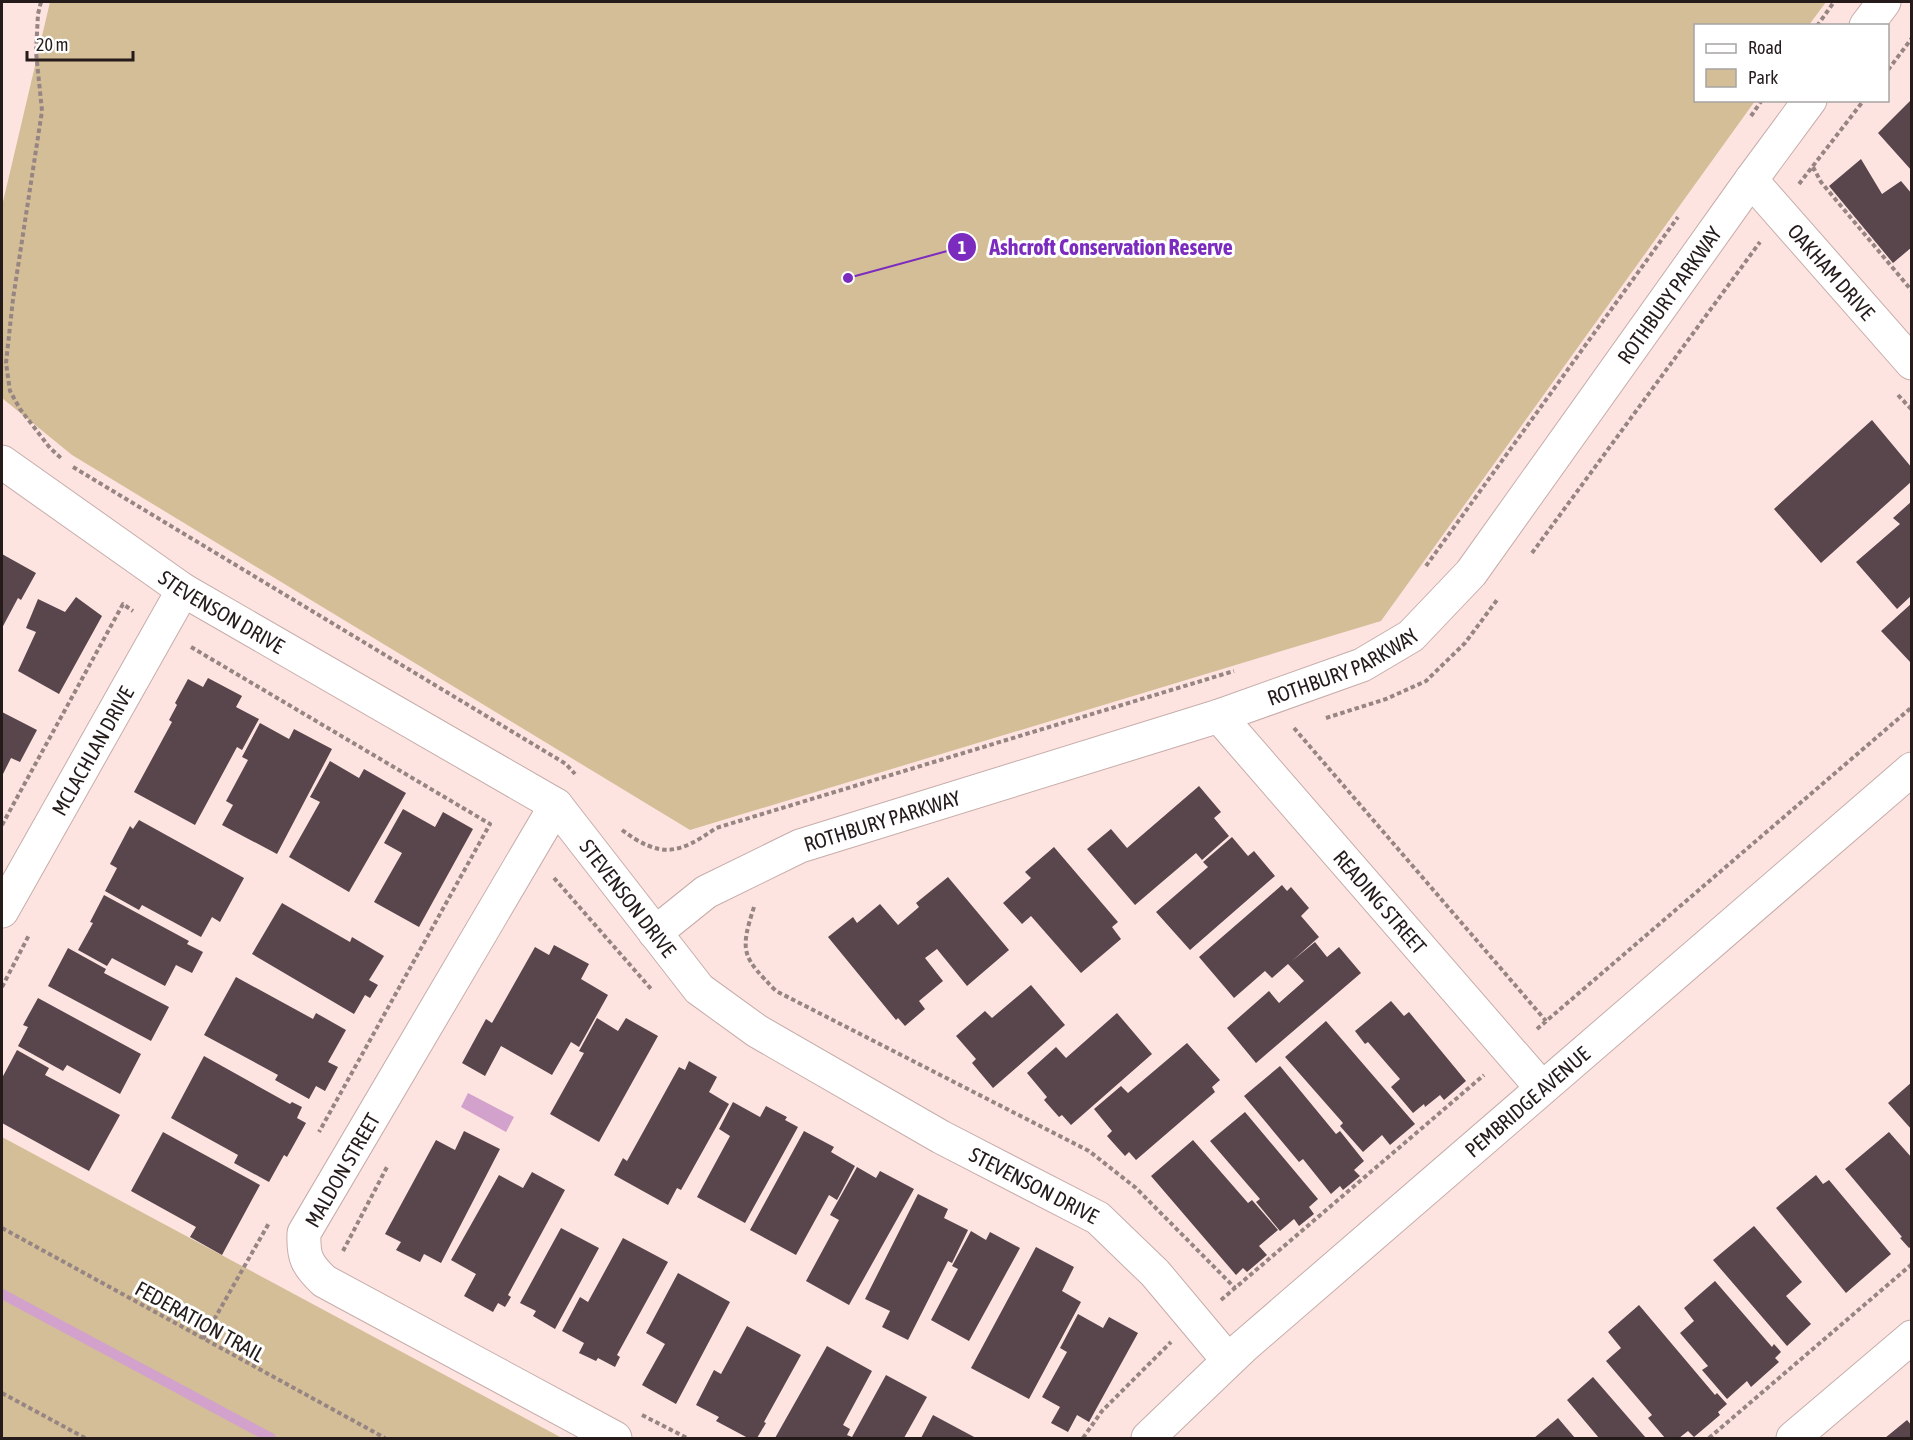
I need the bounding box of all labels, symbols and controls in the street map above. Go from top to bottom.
scale bar [27,24,134,62]
legend [1694,24,1889,102]
text: 20 m [36,34,68,55]
text: Road [1748,37,1782,58]
text: Park [1748,67,1778,88]
street label: OAKHAM DRIVE [1783,219,1880,324]
street label: ROTHBURY PARKWAY [1612,221,1726,368]
callout: Ashcroft Conservation Reserve [947,227,1244,267]
text: Ashcroft Conservation Reserve [988,234,1233,260]
text: 1 [958,237,966,258]
street label: STEVENSON DRIVE [154,565,289,658]
street label: ROTHBURY PARKWAY [1264,623,1424,710]
street label: MCLACHLAN DRIVE [47,682,138,819]
street label: ROTHBURY PARKWAY [801,785,964,856]
street label: STEVENSON DRIVE [575,835,681,961]
street label: READING STREET [1329,845,1432,958]
street label: PEMBRIDGE AVENUE [1460,1041,1594,1162]
street label: MALDON STREET [300,1109,384,1231]
street label: STEVENSON DRIVE [966,1142,1103,1228]
street label: FEDERATION TRAIL [131,1276,269,1366]

